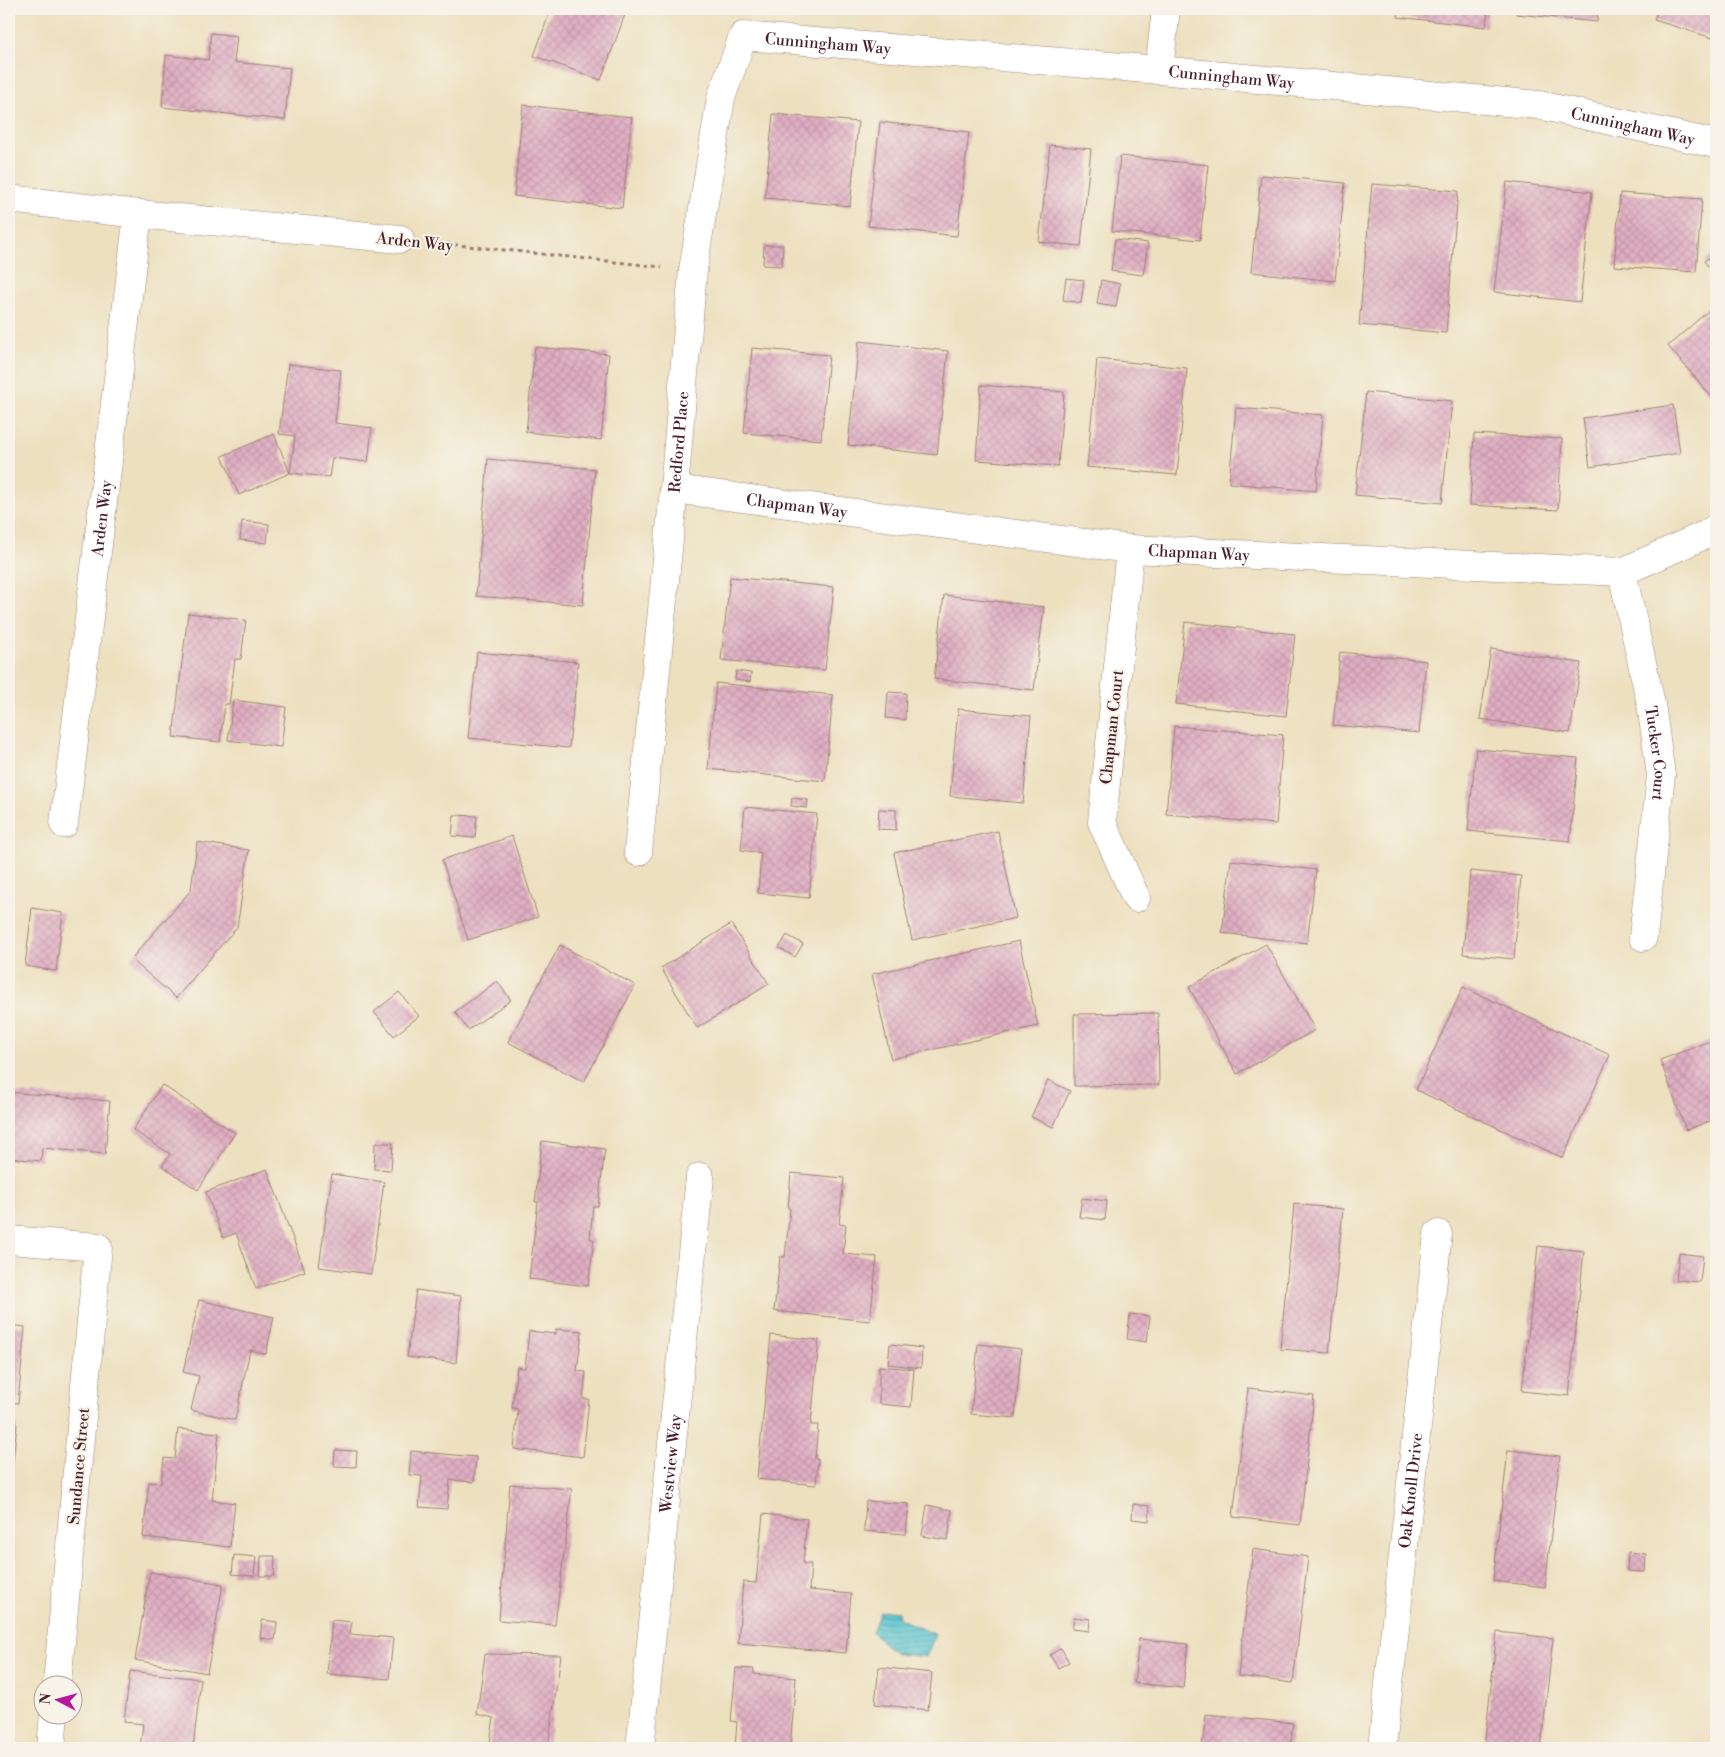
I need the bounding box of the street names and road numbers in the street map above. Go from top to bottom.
street label: Cunningham Way [764,29,892,59]
street label: Cunningham Way [1168,62,1296,93]
street label: Cunningham Way [1569,103,1697,150]
street label: Arden Way [375,228,454,256]
street label: Redford Place [665,390,693,494]
street label: Arden Way [87,479,117,559]
street label: Chapman Way [745,490,849,523]
street label: Chapman Way [1147,541,1251,566]
street label: Chapman Court [1096,669,1128,785]
street label: Tucker Court [1640,705,1670,802]
street label: Sundance Street [64,1406,94,1525]
street label: Westview Way [656,1413,686,1515]
street label: Oak Knoll Drive [1395,1432,1427,1549]

